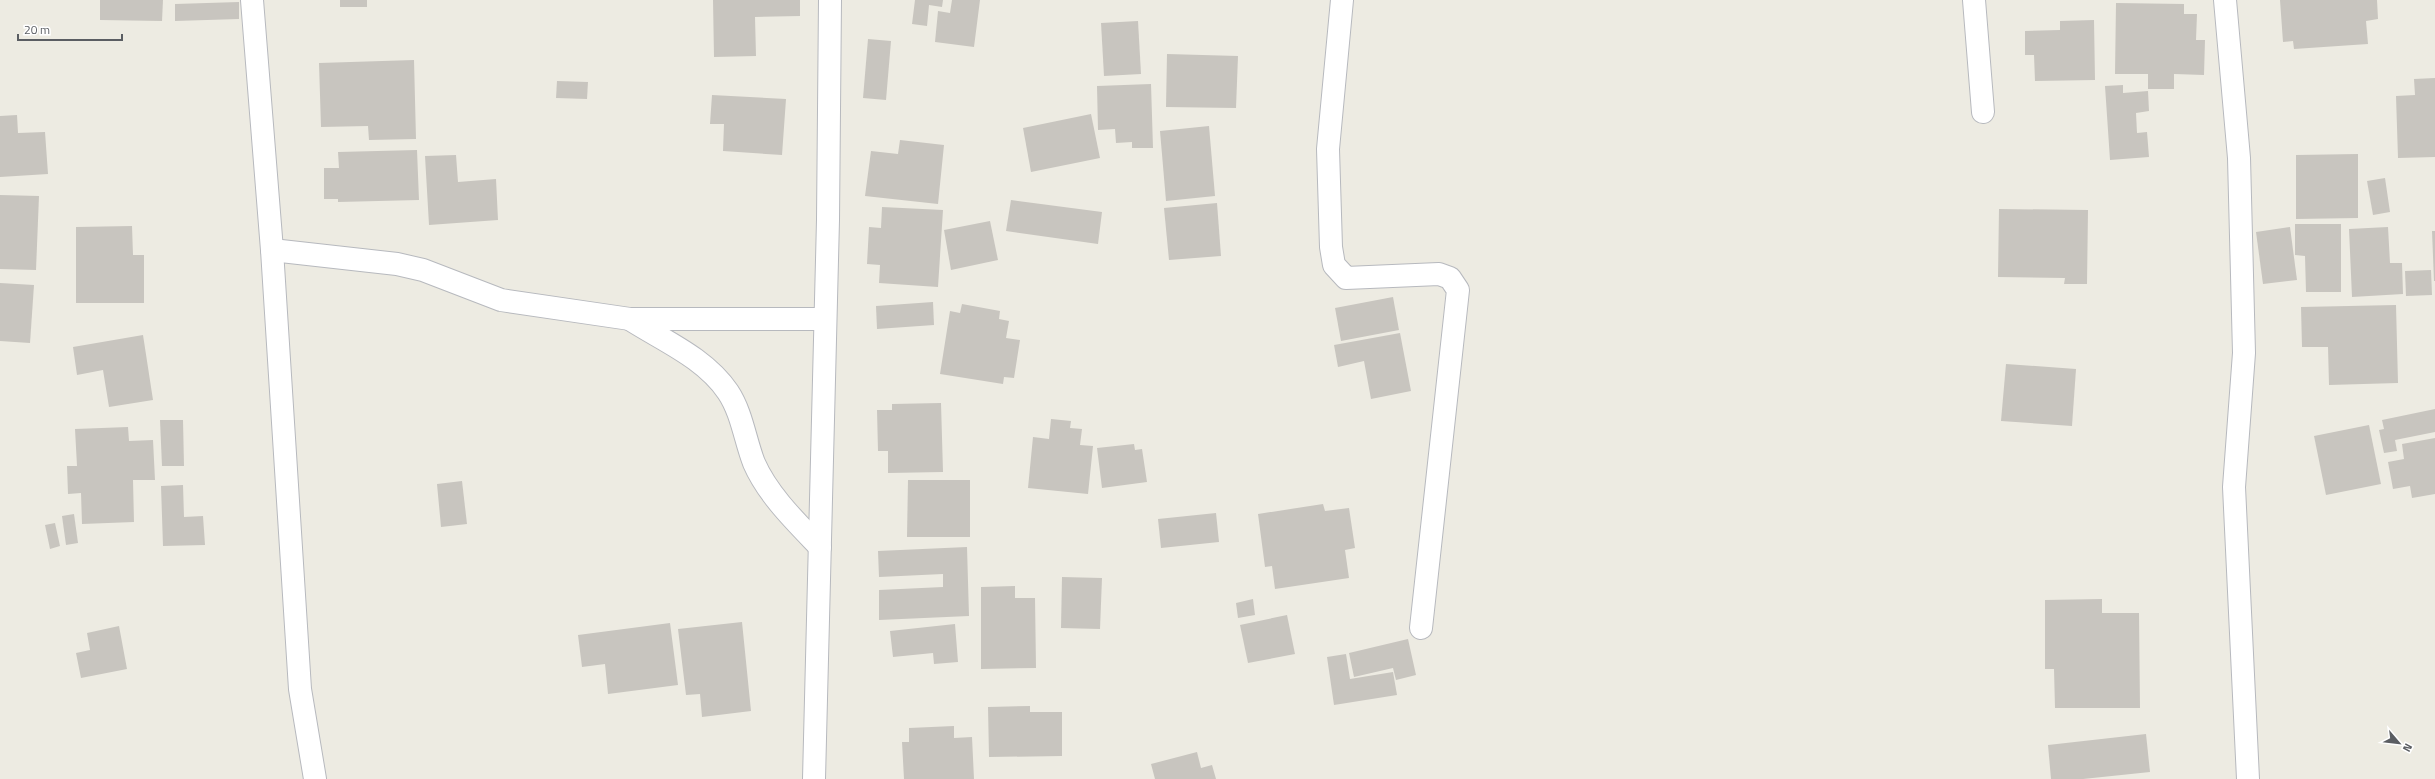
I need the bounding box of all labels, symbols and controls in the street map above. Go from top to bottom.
scale bar [18,16,122,42]
text: 20 m [24,20,50,39]
north arrow [2379,723,2419,763]
text: N [2399,741,2417,755]

